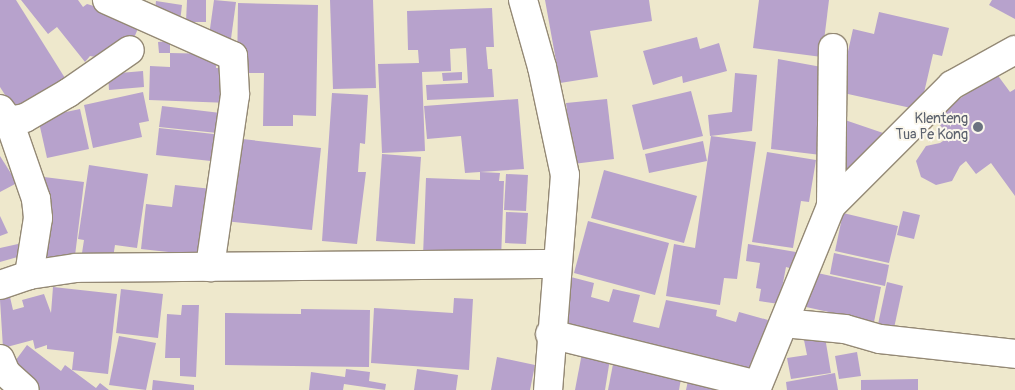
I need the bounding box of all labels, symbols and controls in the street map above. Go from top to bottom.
place label: Klenteng Tua Pe Kong [896,111,968,144]
marker: Klenteng Tua Pe Kong [972,121,984,133]

